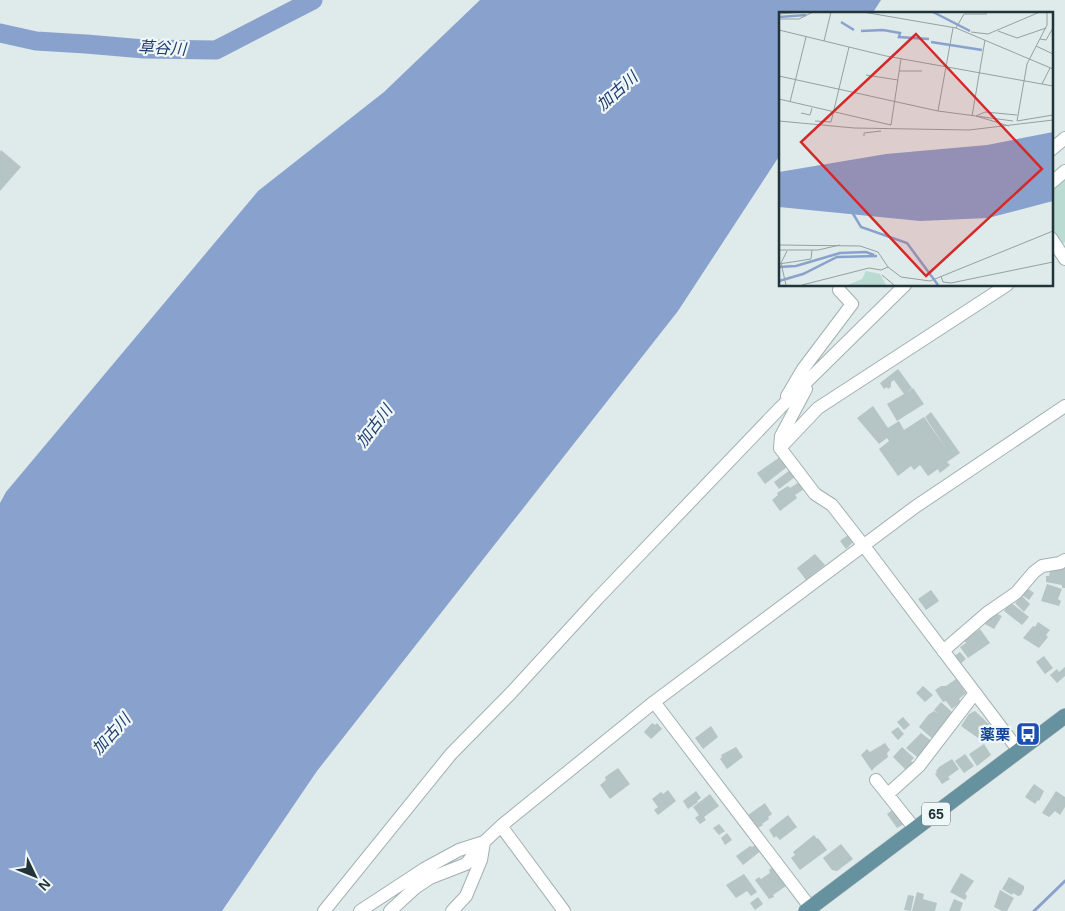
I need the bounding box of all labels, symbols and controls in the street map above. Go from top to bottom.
inset map [779,12,1052,286]
water label: 草谷川 [138,38,188,58]
water label: 加古川 [593,67,642,113]
water label: 加古川 [353,400,396,450]
water label: 加古川 [89,709,135,758]
bus stop icon: 薬栗 [1015,721,1041,747]
place label: 薬栗 [980,726,1010,743]
road number: 65 [922,802,950,826]
north arrow [10,851,60,901]
text: N [35,876,54,894]

